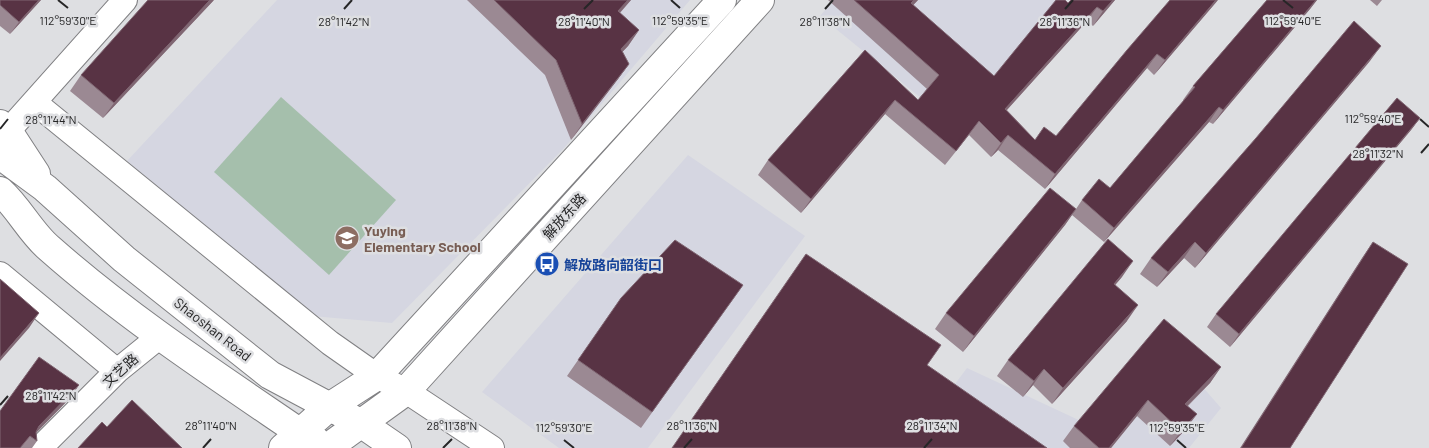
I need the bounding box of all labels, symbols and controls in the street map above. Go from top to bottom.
text: 112°59'30"E [40,13,96,27]
text: 112°59'35"E [652,13,708,27]
text: 112°59'40"E [1264,13,1322,27]
text: 28°11'42"N [318,14,370,28]
text: 28°11'40"N [558,14,610,28]
text: 28°11'38"N [800,14,850,28]
text: 28°11'36"N [1040,14,1090,28]
text: 112°59'40"E [1344,111,1402,125]
text: 28°11'44"N [25,112,77,126]
text: 28°11'32"N [1352,146,1404,160]
street label: 解放东路 [539,190,589,242]
place label: Yuying Elementary School [364,222,481,255]
school or university icon: Yuying Elementary School [334,225,360,251]
bus stop icon: 解放路向韶街口 [534,251,560,277]
place label: 解放路向韶街口 [564,256,662,273]
street label: Shaoshan Road [171,294,255,364]
street label: 文艺路 [99,350,141,390]
text: 28°11'42"N [25,388,77,402]
text: 28°11'40"N [185,418,237,432]
text: 28°11'38"N [427,418,477,432]
text: 28°11'36"N [667,418,717,432]
text: 28°11'34"N [906,418,958,432]
text: 112°59'30"E [536,420,592,434]
text: 112°59'35"E [1149,420,1205,434]

